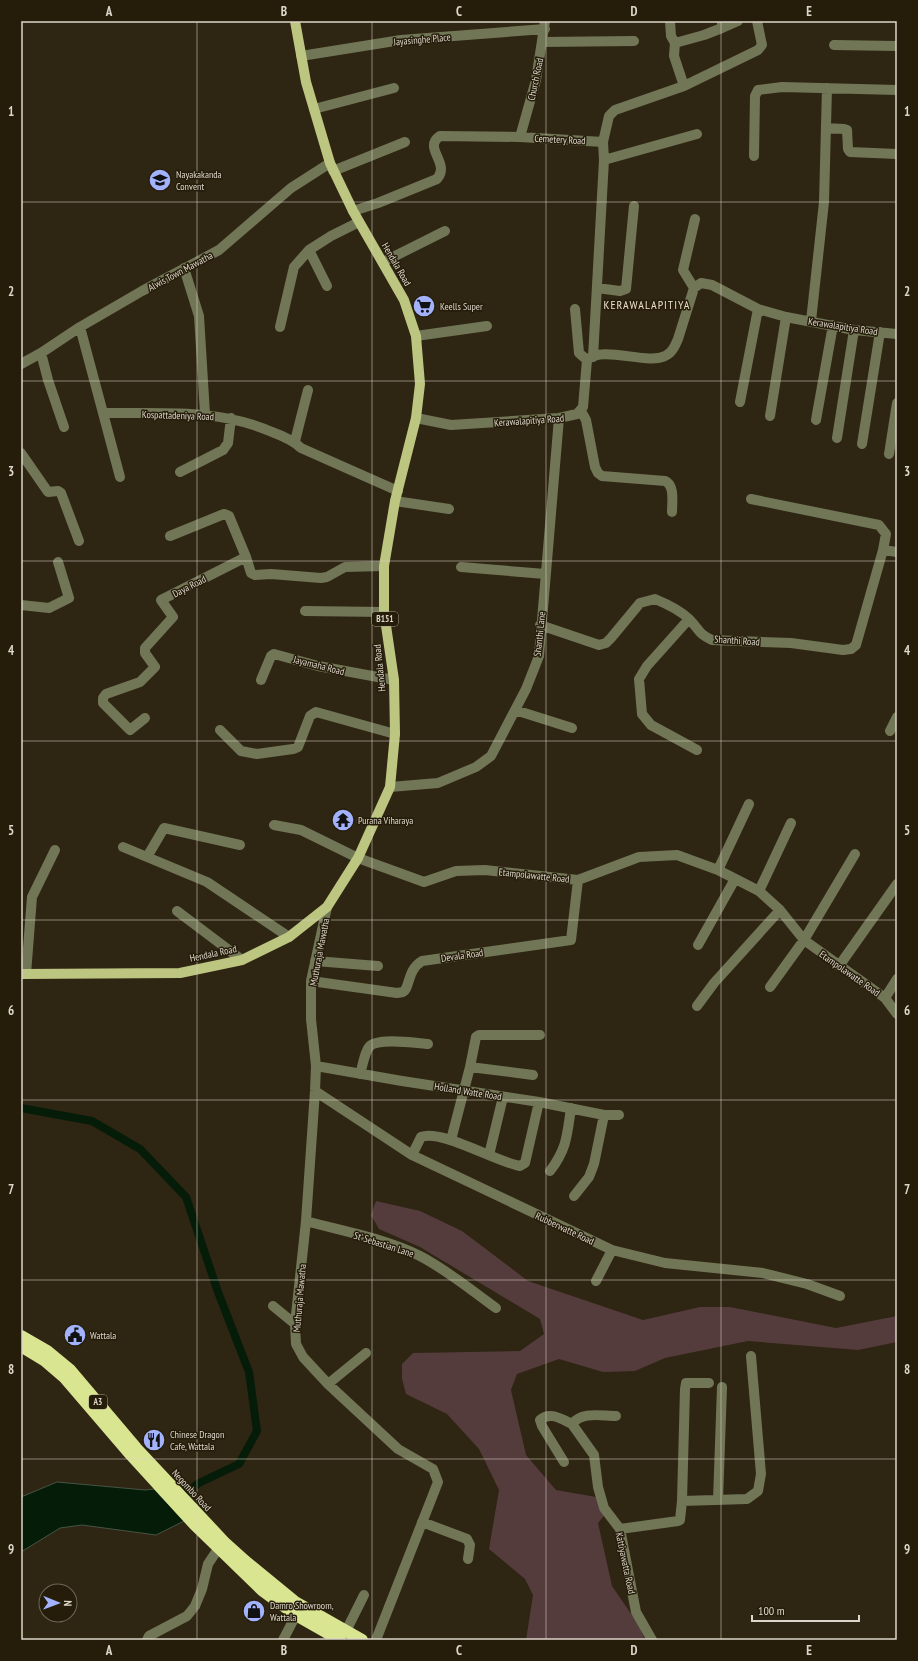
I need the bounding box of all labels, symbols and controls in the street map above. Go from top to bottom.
text: A [105,3,113,20]
text: B [281,3,287,20]
text: C [456,3,462,20]
text: D [631,3,638,20]
text: E [806,3,812,20]
street label: Jayasinghe Place [392,31,451,49]
street label: Church Road [525,57,546,102]
text: 1 [8,103,14,120]
text: 1 [904,103,910,120]
street label: Cemetery Road [534,132,586,147]
school or university icon: Nayakakanda Convent [147,167,173,193]
place label: Nayakakanda Convent [176,168,222,193]
street label: Hendala Road [379,240,414,288]
street label: Alwis Town Mawatha [145,249,215,294]
text: 2 [8,283,14,300]
text: 2 [904,283,910,300]
supermarket icon: Keells Super [411,293,437,319]
district label: KERAWALAPITIYA [604,297,690,312]
place label: Keells Super [440,300,483,313]
street label: Kerawalapitiya Road [807,315,879,338]
street label: Kospattadeniya Road [142,408,214,423]
street label: Kerawalapitiya Road [494,412,564,429]
text: 3 [8,463,14,480]
text: 3 [904,463,910,480]
street label: Daya Road [170,572,208,600]
street label: Shanthi Lane [531,611,548,657]
road number: B151 [372,612,398,626]
street label: Shanthi Road [714,632,760,649]
text: 4 [8,642,15,659]
text: 4 [904,642,911,659]
street label: Hendala Road [371,644,388,692]
street label: Jayamaha Road [291,653,346,678]
temple icon: Purana Viharaya [330,807,356,833]
place label: Purana Viharaya [358,814,413,827]
text: 5 [8,822,14,839]
text: 5 [904,822,910,839]
street label: Etampolawatte Road [498,865,570,886]
street label: Muthuraja Mawatha [307,917,332,987]
street label: Hendala Road [188,942,238,965]
street label: Devala Road [440,946,484,965]
street label: Etampolawatte Road [817,948,883,999]
text: 6 [8,1002,14,1019]
text: 6 [904,1002,910,1019]
street label: Holland Watte Road [433,1080,503,1103]
text: 7 [8,1181,14,1198]
text: 7 [904,1181,910,1198]
street label: Rubberwatte Road [533,1209,596,1248]
street label: St' Sebastian Lane [352,1229,416,1260]
street label: Muthuraja Mawatha [290,1263,309,1333]
public building icon: Wattala [62,1322,88,1348]
place label: Wattala [90,1329,116,1342]
text: 8 [8,1361,14,1378]
text: 8 [904,1361,910,1378]
road number: A3 [89,1395,107,1409]
restaurant icon: Chinese Dragon Cafe, Wattala [141,1427,167,1453]
place label: Chinese Dragon Cafe, Wattala [170,1428,224,1453]
street label: Negombo Road [169,1467,214,1514]
street label: Kattiyawatta Road [613,1531,638,1595]
text: 9 [8,1541,14,1558]
text: 9 [904,1541,910,1558]
north arrow [38,1583,78,1623]
scale bar [752,1597,859,1623]
shop icon: Damro Showroom, Wattala [241,1598,267,1624]
place label: Damro Showroom, Wattala [270,1599,334,1624]
text: N [61,1600,75,1606]
text: 100 m [758,1603,785,1618]
text: A [105,1642,113,1659]
text: B [281,1642,287,1659]
text: C [456,1642,462,1659]
text: D [631,1642,638,1659]
text: E [806,1642,812,1659]

